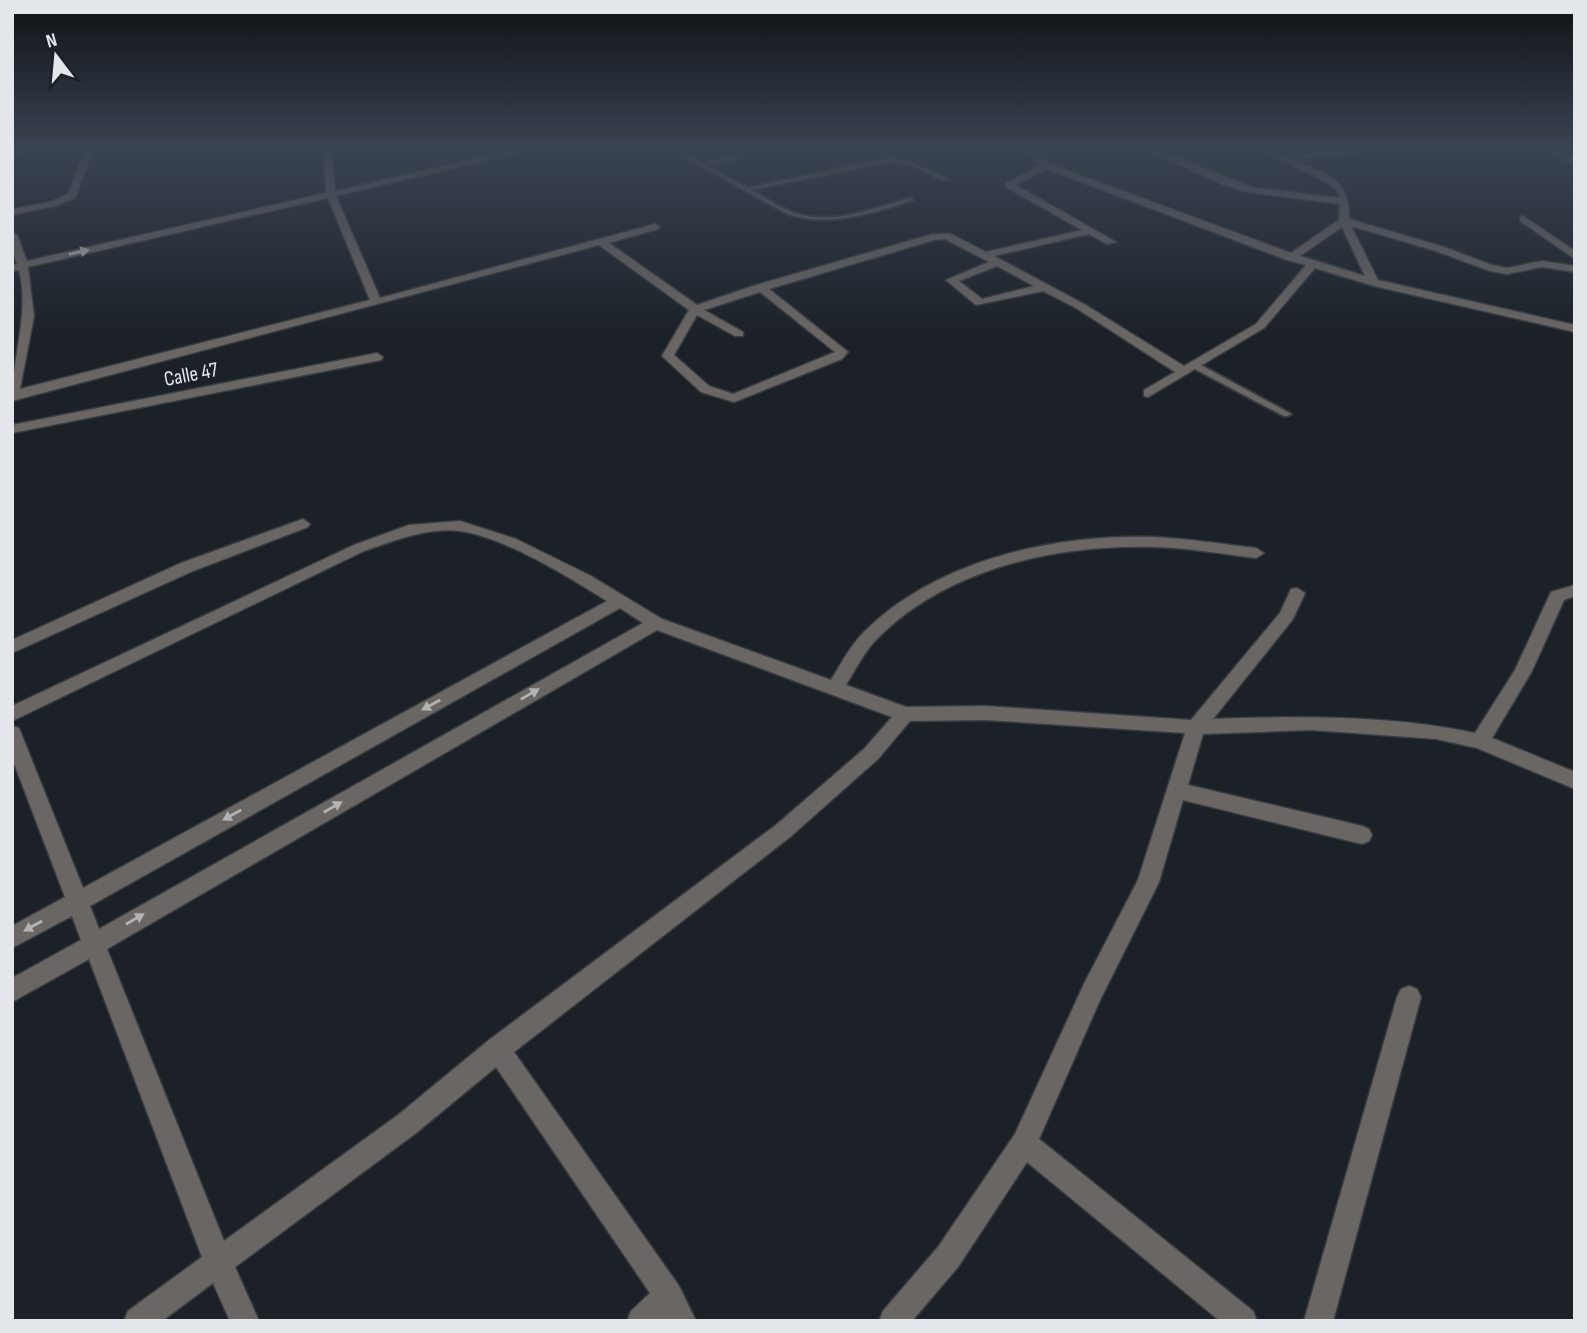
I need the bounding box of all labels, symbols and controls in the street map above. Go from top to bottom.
north arrow [21,21,91,91]
text: N [44,29,60,54]
one-way arrow [68,247,90,258]
street label: Calle 47 [162,357,221,392]
one-way arrow [521,688,540,701]
one-way arrow [422,699,441,711]
one-way arrow [323,801,342,813]
one-way arrow [223,809,242,821]
one-way arrow [125,914,145,926]
one-way arrow [24,920,43,932]

